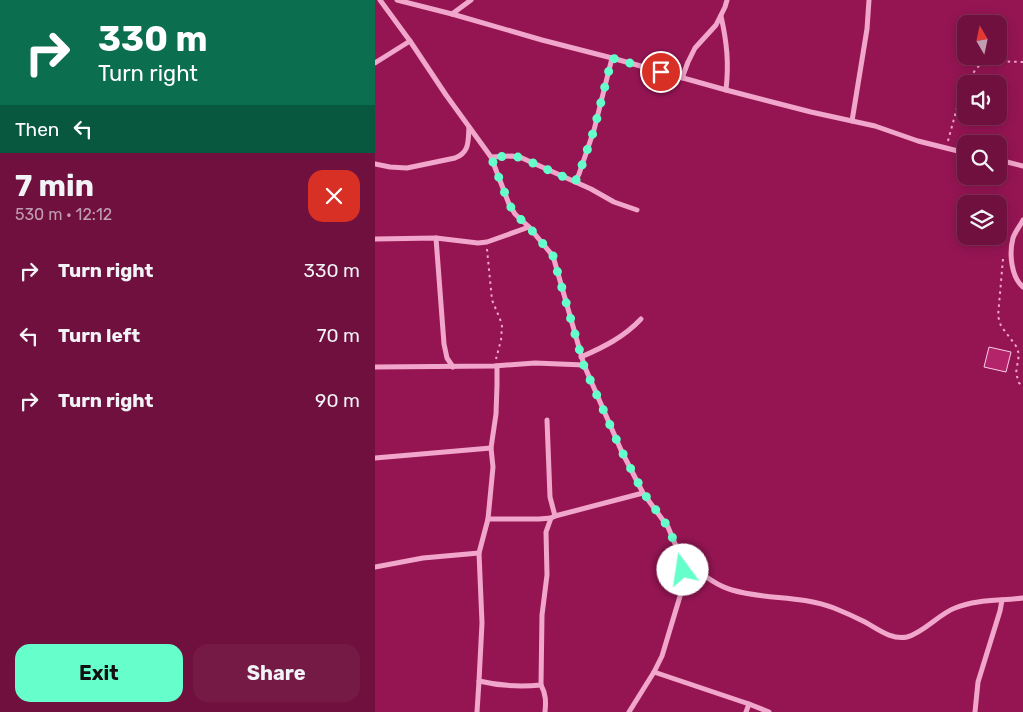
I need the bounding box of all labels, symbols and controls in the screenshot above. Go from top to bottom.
north arrow [957,15,1007,65]
map controls [957,15,1007,245]
text: 330 m [98,18,207,60]
icon: right [15,20,80,85]
pin [640,51,682,93]
icon: arrive [647,58,675,86]
text: Turn right [98,60,198,87]
button: sound [957,75,1007,125]
icon: left [69,115,97,143]
text: Then [15,118,59,141]
button: search [957,135,1007,185]
text: 7 min [15,168,94,204]
button: close [308,170,360,222]
button: layers [957,195,1007,245]
text: 530 m · 12:12 [15,205,112,224]
icon: right [15,257,43,285]
text: Turn right [58,259,153,282]
text: 330 m [304,259,360,282]
icon: left [15,322,43,350]
text: Turn left [58,324,140,347]
text: 70 m [317,324,360,347]
icon: right [15,387,43,415]
text: Turn right [58,389,153,412]
text: 90 m [315,389,360,412]
position arrow [656,543,708,595]
button: Exit [15,644,183,702]
button: Share [193,644,360,702]

